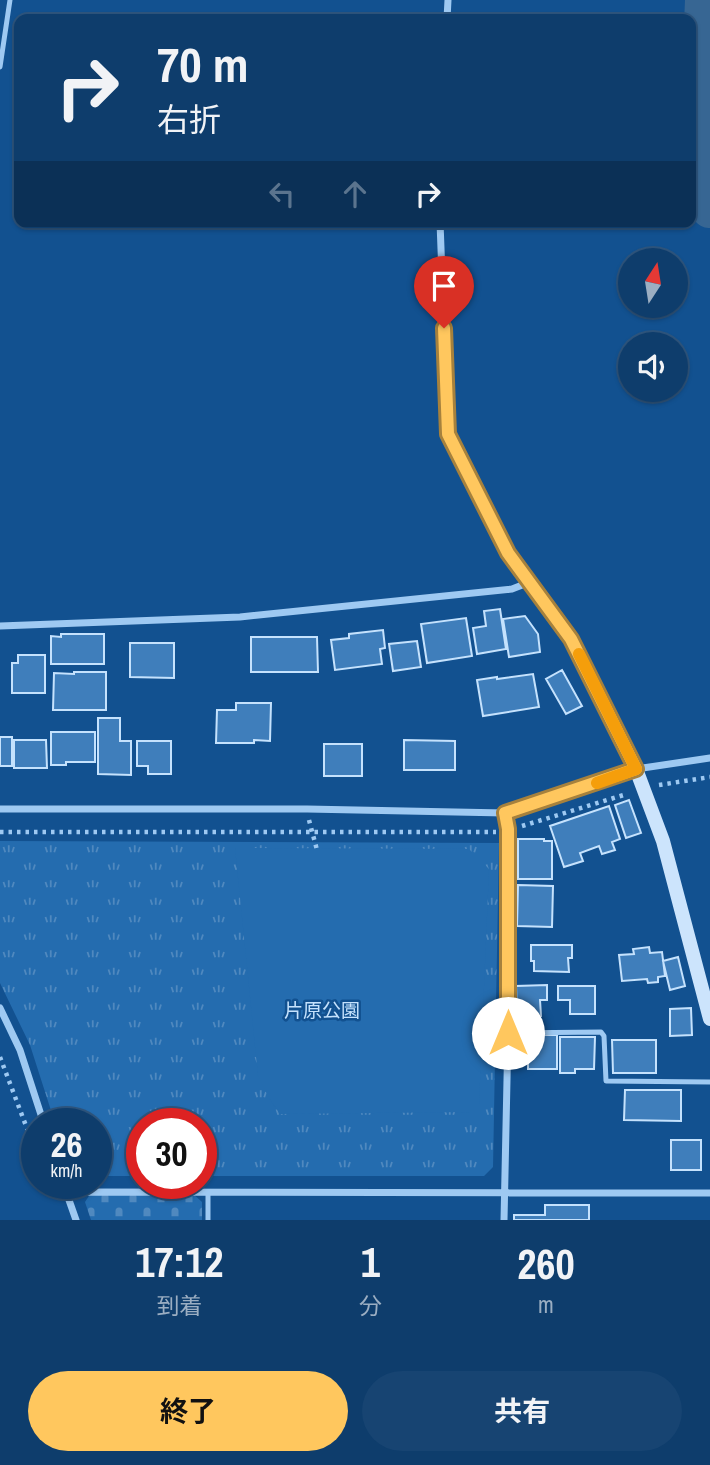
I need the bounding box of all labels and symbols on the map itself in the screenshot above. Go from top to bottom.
north arrow [618,248,688,318]
pin [414,256,474,328]
position arrow [471,996,545,1070]
park label: 片原公園 [284,997,360,1023]
speed limit sign: 30 [126,1108,217,1199]

